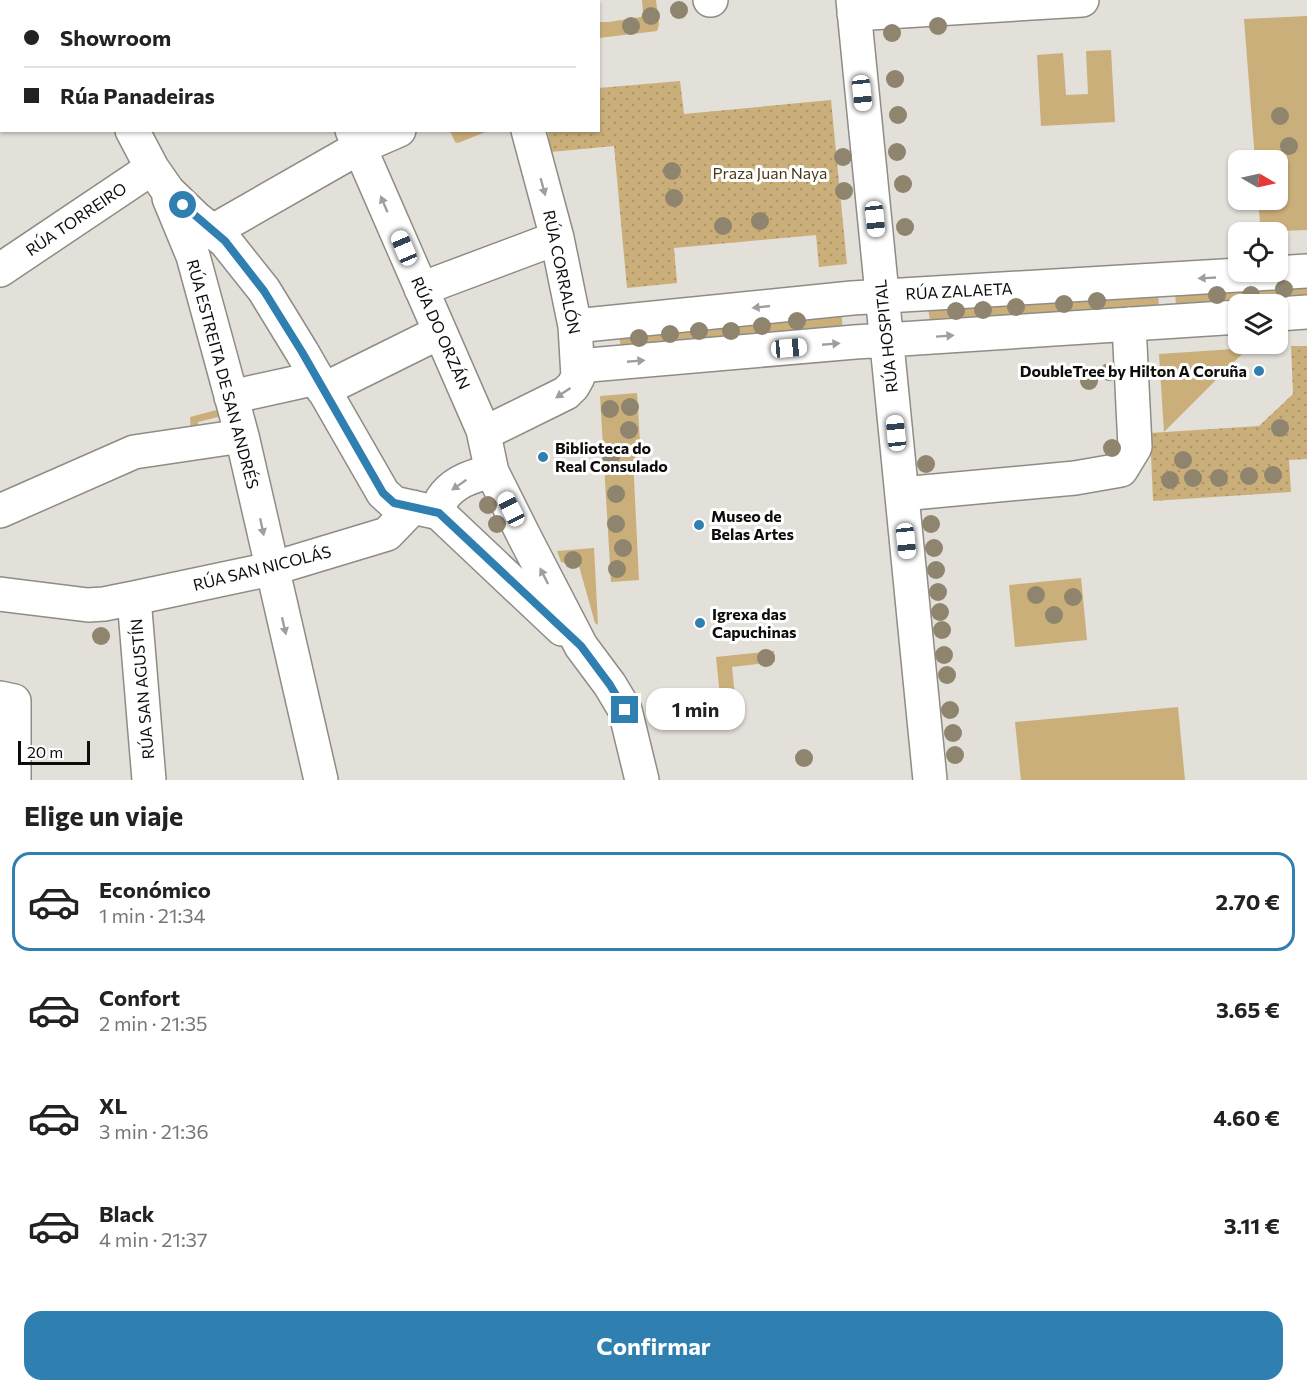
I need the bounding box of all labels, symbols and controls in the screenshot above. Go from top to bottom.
text: Showroom [60,24,171,51]
car [851,74,873,112]
text: Rúa Panadeiras [60,82,215,109]
north arrow [1228,150,1288,210]
map controls [1228,150,1288,354]
park label: Praza Juan Naya [713,163,827,182]
street label: RÚA TORREIRO [22,178,130,259]
one-way arrow [539,178,549,196]
route start [169,191,196,218]
one-way arrow [380,195,389,212]
car [864,200,886,238]
street label: RÚA CORRALÓN [540,208,585,336]
button: locate [1228,222,1288,282]
car [389,228,419,268]
street label: RÚA ESTREITA DE SAN ANDRÉS [184,257,263,491]
one-way arrow [1197,273,1216,282]
street label: RÚA DO ORZÁN [408,274,475,392]
street label: RÚA ZALAETA [905,278,1013,303]
street label: RÚA HOSPITAL [870,279,901,394]
button: layers [1228,294,1288,354]
one-way arrow [752,302,771,312]
one-way arrow [936,331,955,341]
car [770,337,808,359]
one-way arrow [821,339,840,349]
one-way arrow [627,356,646,366]
place label: DoubleTree by Hilton A Coruña [1020,361,1247,380]
marker: DoubleTree by Hilton A Coruña [1252,364,1266,378]
one-way arrow [556,387,572,399]
car [885,414,907,452]
place label: Biblioteca do Real Consulado [555,438,668,475]
marker: Biblioteca do Real Consulado [536,450,550,464]
one-way arrow [451,479,467,491]
car [495,489,527,529]
place label: Museo de Belas Artes [711,506,794,543]
one-way arrow [258,517,267,536]
marker: Museo de Belas Artes [692,518,706,532]
car [895,522,917,560]
street label: RÚA SAN NICOLÁS [191,541,333,594]
one-way arrow [540,567,549,584]
place label: Igrexa das Capuchinas [712,604,797,641]
marker: Igrexa das Capuchinas [693,616,707,630]
one-way arrow [280,617,290,635]
street label: RÚA SAN AGUSTÍN [126,618,157,760]
callout: 1 min [646,689,745,731]
route end [611,696,638,723]
text: 1 min [672,697,719,721]
scale bar [18,738,90,766]
text: 20 m [27,742,63,761]
text: Elige un viaje [24,799,183,832]
icon: car [27,875,81,929]
text: Económico [99,876,211,903]
text: 2.70 € [1216,888,1280,915]
text: 1 min · 21:34 [99,903,206,927]
icon: car [27,983,81,1037]
text: Confort [99,984,180,1011]
text: 3.65 € [1216,996,1280,1023]
text: 2 min · 21:35 [99,1011,208,1035]
icon: car [27,1091,81,1145]
text: XL [99,1092,127,1119]
text: 4.60 € [1213,1104,1280,1131]
text: 3 min · 21:36 [99,1119,209,1143]
icon: car [27,1199,81,1253]
text: Black [99,1200,154,1227]
text: 3.11 € [1224,1212,1280,1239]
text: 4 min · 21:37 [99,1227,208,1251]
button: Confirmar [24,1311,1283,1380]

